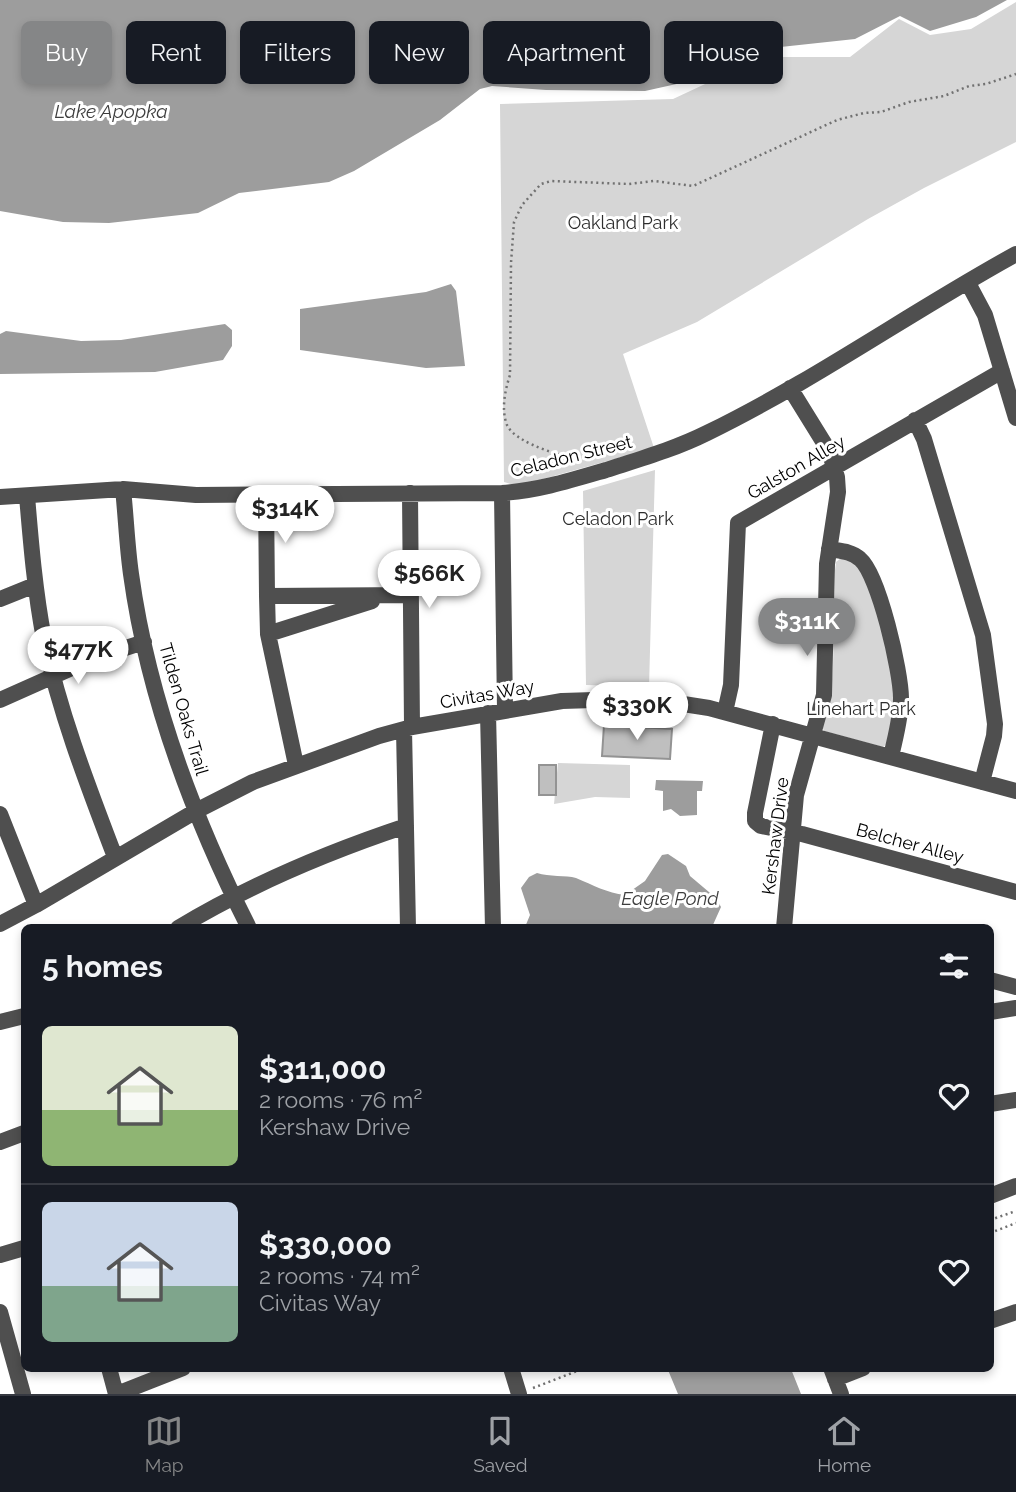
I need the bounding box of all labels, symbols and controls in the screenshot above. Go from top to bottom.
chip: Buy [21,21,112,84]
chip: Rent [126,21,226,84]
chip: Filters [240,21,355,84]
chip: New [369,21,469,84]
chip: Apartment [483,21,650,84]
chip: House [664,21,783,84]
water label: Lake Apopka [54,100,168,122]
park label: Oakland Park [568,212,679,233]
street label: Galston Alley [743,430,849,503]
street label: Celadon Street [508,431,634,481]
pin: $314K [236,486,334,545]
text: $314K [251,494,319,521]
park label: Celadon Park [562,508,674,529]
pin: $566K [380,550,478,610]
text: $566K [394,559,464,586]
pin: $311K [758,598,856,658]
text: $311K [774,607,840,634]
pin: $477K [29,626,127,686]
text: $477K [43,635,113,662]
street label: Tilden Oaks Trail [155,641,213,778]
street label: Civitas Way [438,675,536,713]
pin: $330K [588,682,686,742]
text: $330K [602,691,672,718]
park label: Linehart Park [806,698,916,719]
street label: Kershaw Drive [757,776,793,896]
street label: Belcher Alley [854,819,966,867]
water label: Eagle Pond [621,887,719,909]
icon: filters [935,947,973,985]
text: 5 homes [42,949,163,984]
text: $311,000 [259,1051,386,1086]
icon: home [98,1054,182,1138]
icon: heart [935,1077,973,1115]
text: 2 rooms · 76 m² [259,1086,422,1113]
text: Kershaw Drive [259,1113,410,1140]
text: $330,000 [259,1227,392,1262]
icon: home [98,1230,182,1314]
icon: heart [935,1253,973,1291]
text: 2 rooms · 74 m² [259,1262,420,1289]
text: Civitas Way [259,1289,381,1316]
tab: Map [145,1412,184,1476]
tab: Saved [473,1412,528,1476]
tab: Home [817,1412,871,1476]

